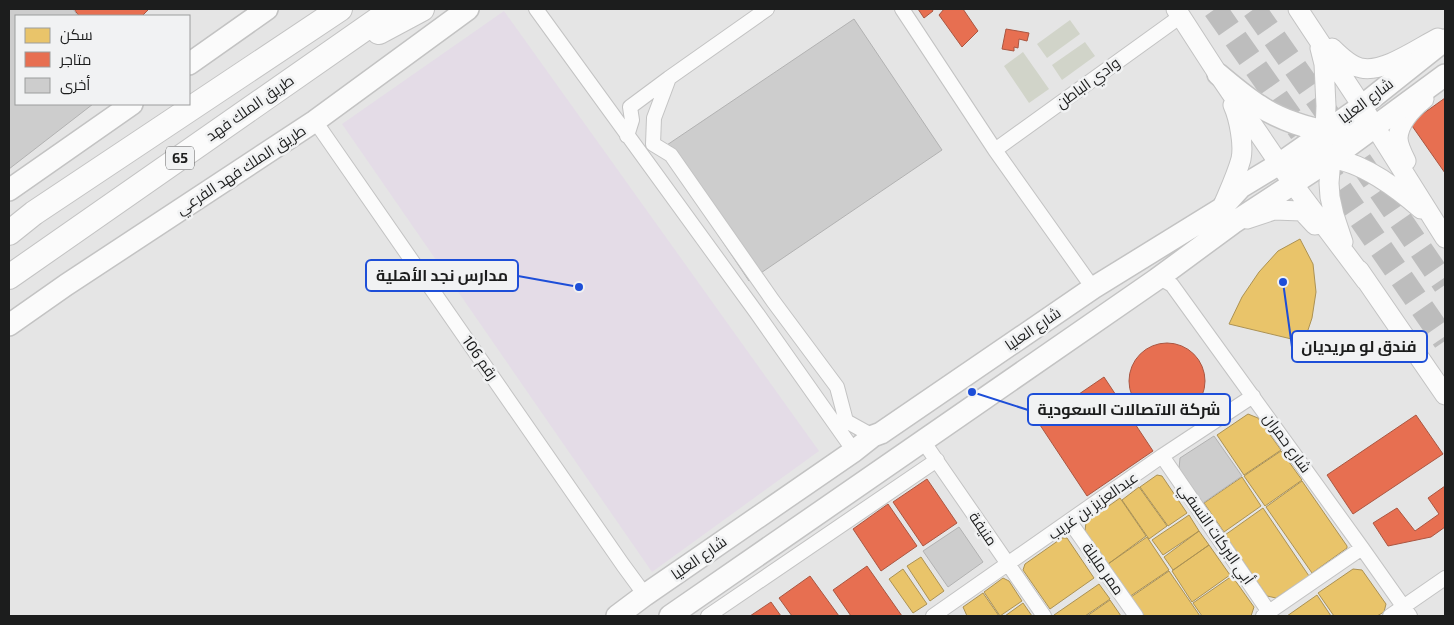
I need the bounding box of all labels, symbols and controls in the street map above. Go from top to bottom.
legend [15,15,190,105]
text: سكن [60,25,93,45]
text: متاجر [59,50,91,69]
street label: وادي الباطن [1052,53,1125,115]
street label: طريق الملك فهد [202,70,298,146]
street label: شارع العليا [1335,74,1398,129]
text: أخرى [60,75,90,95]
street label: طريق الملك فهد الفرعي [172,121,311,221]
road number: 65 [166,146,194,170]
callout: مدارس نجد الأهلية [366,260,518,291]
text: مدارس نجد الأهلية [376,265,508,285]
street label: شارع العليا [1001,303,1065,356]
callout: فندق لو مريديان [1292,331,1427,362]
street label: رقم 106 [458,332,502,384]
text: فندق لو مريديان [1301,336,1417,356]
callout: شركة الاتصالات السعودية [1028,394,1230,425]
text: شركة الاتصالات السعودية [1038,399,1220,419]
street label: شارع حمران [1258,409,1315,478]
street label: عبدالعزيز بن غريب [1044,468,1142,544]
street label: أبي البركات النسفي [1172,480,1258,590]
street label: منيفة [966,508,1002,549]
street label: شارع العليا [667,532,731,585]
street label: ممر مليلة [1079,539,1128,599]

